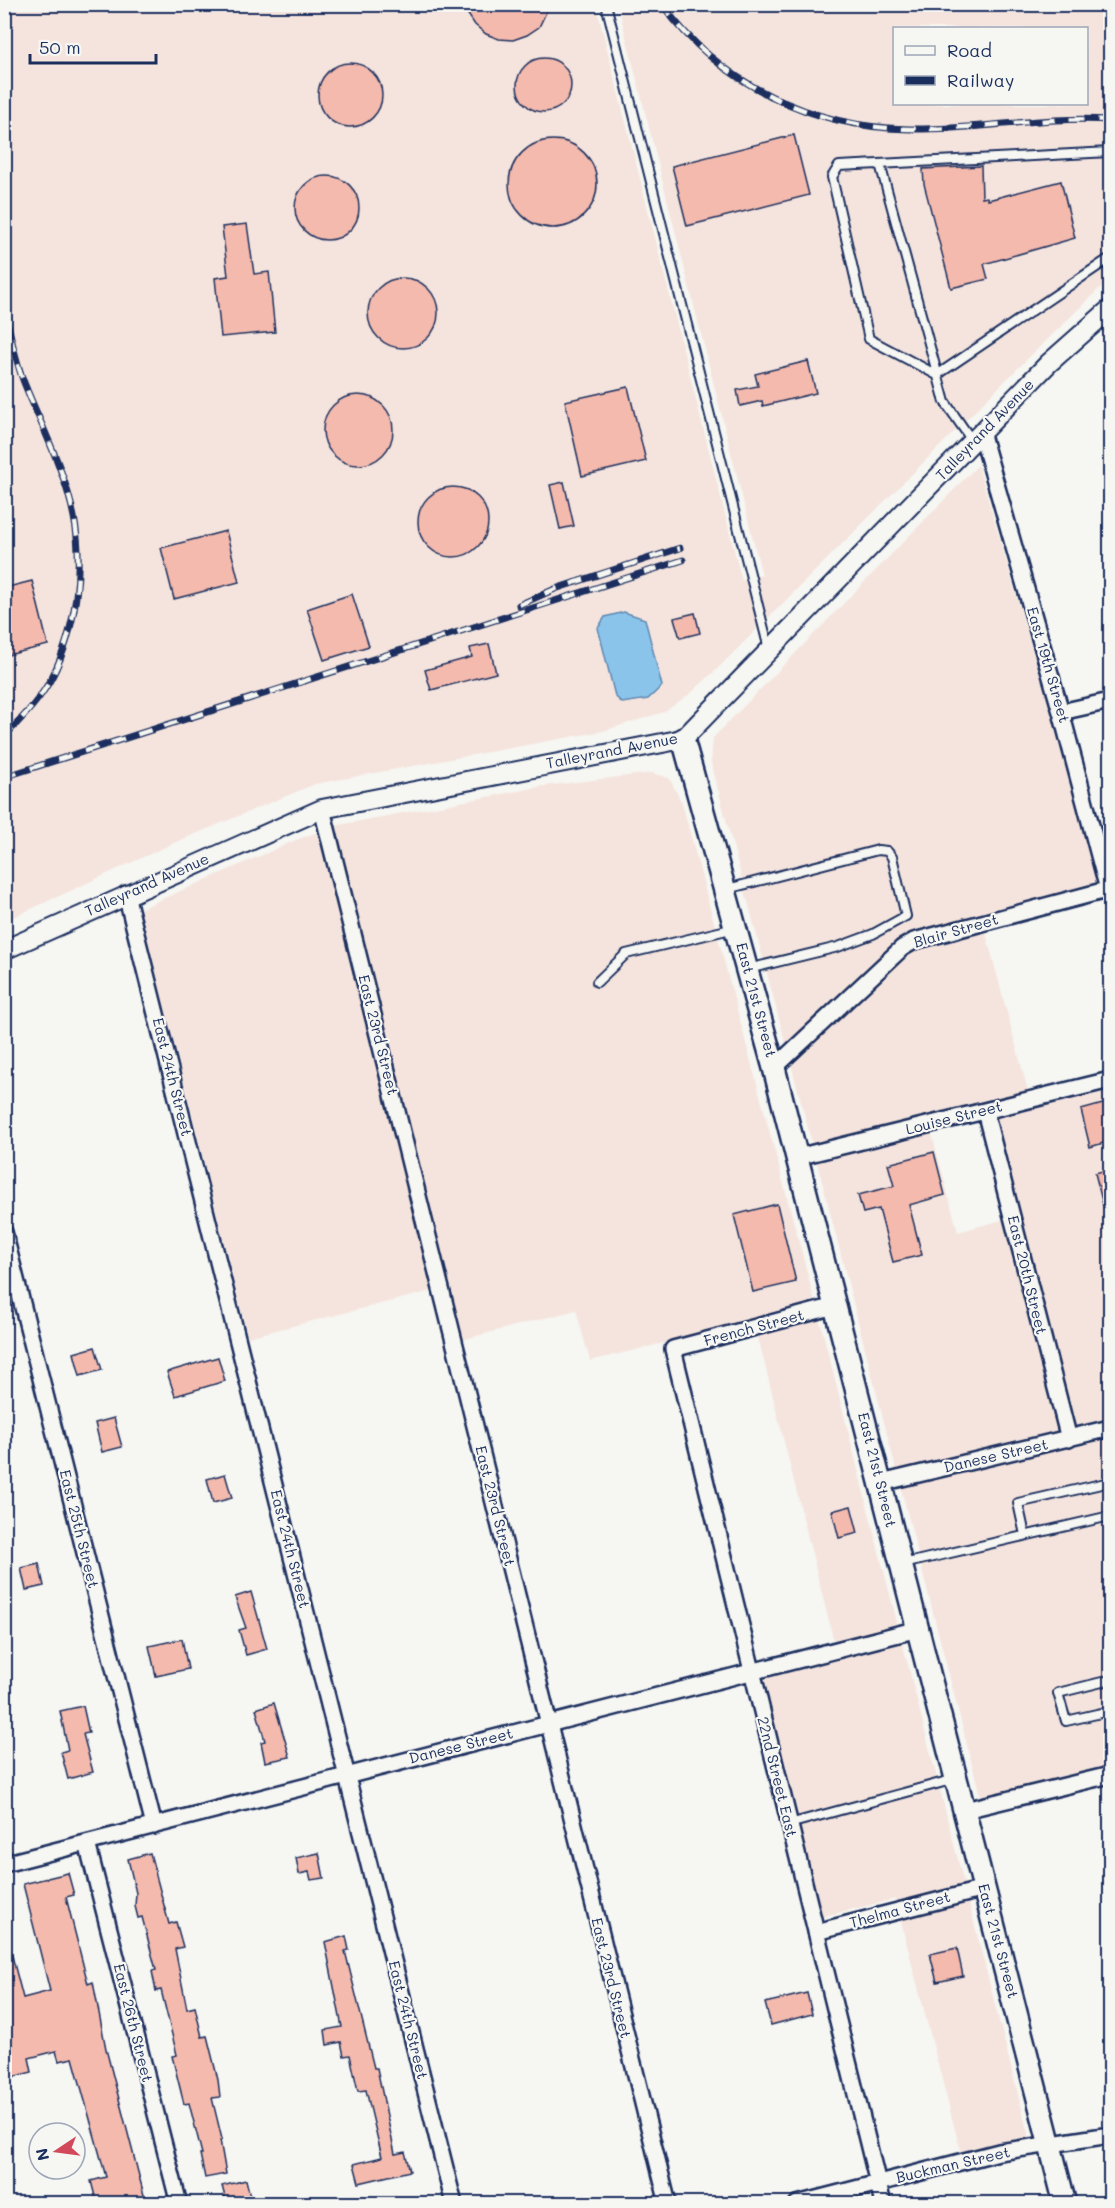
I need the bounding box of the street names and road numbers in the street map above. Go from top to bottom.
street label: Talleyrand Avenue [931,374,1038,484]
street label: East 19th Street [1023,604,1075,725]
street label: Talleyrand Avenue [544,727,679,773]
street label: Talleyrand Avenue [81,848,212,920]
street label: Blair Street [911,908,1000,952]
street label: East 21st Street [732,940,782,1059]
street label: East 23rd Street [354,972,404,1097]
street label: East 24th Street [149,1015,197,1138]
street label: Louise Street [903,1095,1004,1139]
street label: East 20th Street [1004,1213,1052,1336]
street label: French Street [701,1304,806,1350]
street label: East 21st Street [854,1410,902,1529]
street label: Danese Street [942,1433,1050,1477]
street label: East 23rd Street [471,1443,521,1568]
street label: East 25th Street [56,1467,104,1590]
street label: East 24th Street [267,1487,315,1610]
street label: 22nd Street East [753,1714,803,1839]
street label: Danese Street [407,1722,515,1768]
street label: East 21st Street [974,1881,1024,2000]
street label: Thelma Street [847,1886,952,1932]
street label: East 23rd Street [587,1915,637,2040]
street label: East 24th Street [385,1958,433,2081]
street label: East 26th Street [110,1961,158,2084]
street label: Buckman Street [894,2141,1012,2187]

